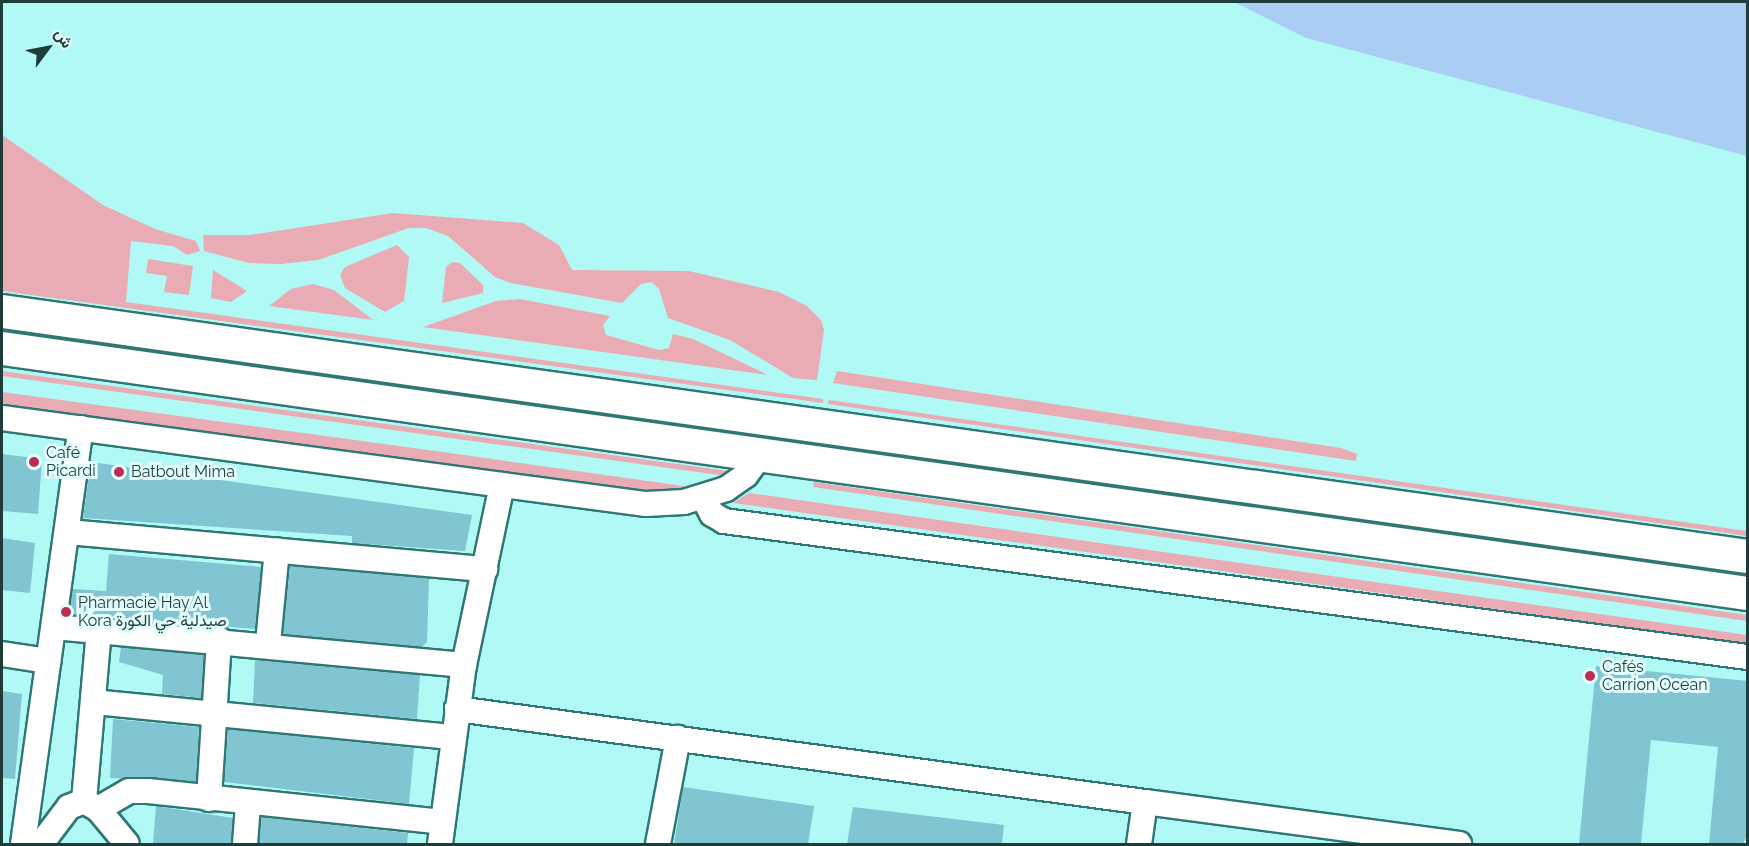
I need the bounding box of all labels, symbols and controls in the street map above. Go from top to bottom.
north arrow [18,18,78,78]
text: ش [51,25,77,51]
place label: Café Picardi [46,443,96,481]
marker: Café Picardi [27,455,41,469]
place label: Batbout Mima [131,462,235,482]
marker: Batbout Mima [112,465,126,479]
place label: Pharmacie Hay Al Kora صيدلية حي الكورة [78,593,227,631]
marker: Pharmacie Hay Al Kora صيدلية حي الكورة [59,605,73,619]
place label: Cafés Carrion Ocean [1602,657,1708,695]
marker: Cafés Carrion Ocean [1583,669,1597,683]

